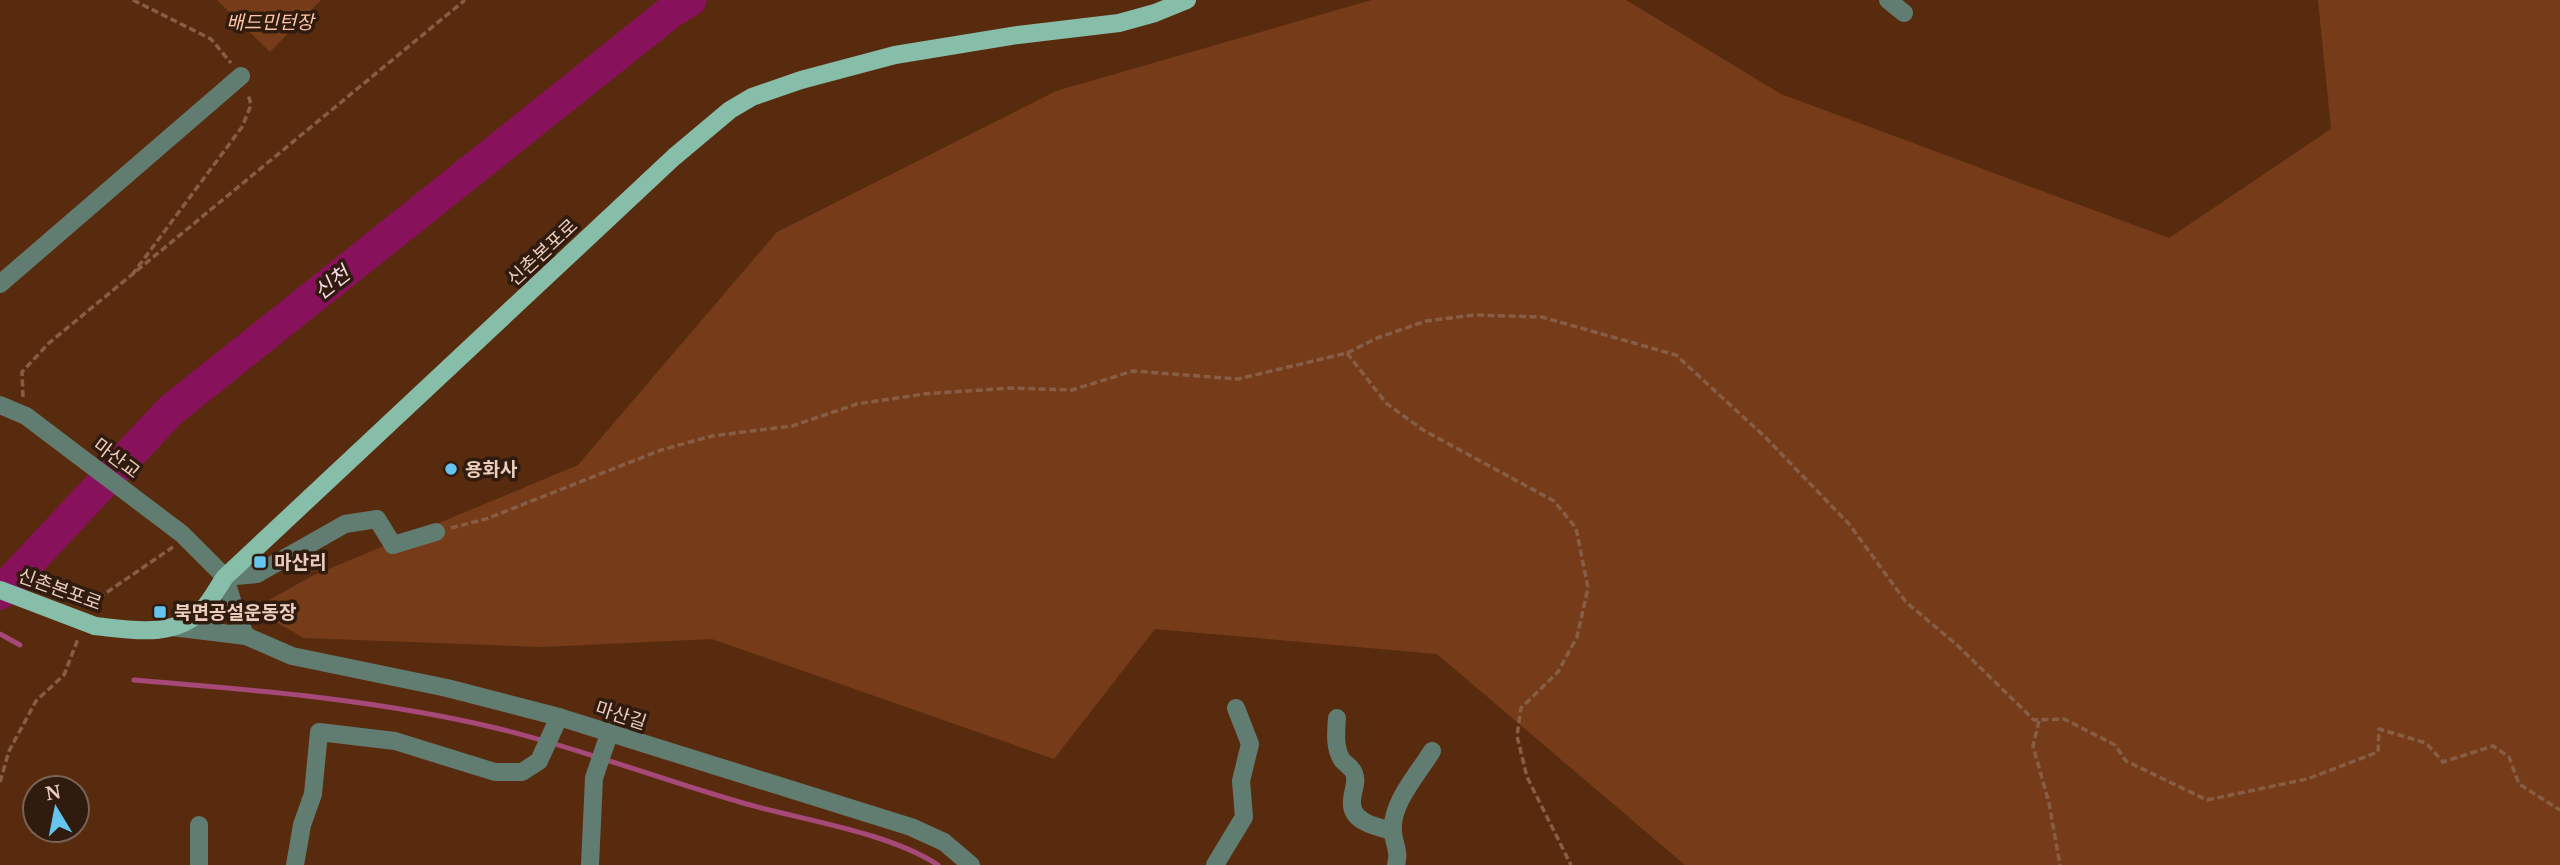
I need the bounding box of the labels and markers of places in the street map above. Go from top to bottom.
place label: 용화사 [465,456,518,482]
marker: 용화사 [443,461,459,477]
place label: 마산리 [274,549,326,575]
marker: 마산리 [252,554,268,570]
place label: 북면공설운동장 [174,599,296,625]
marker: 북면공설운동장 [152,604,168,620]

